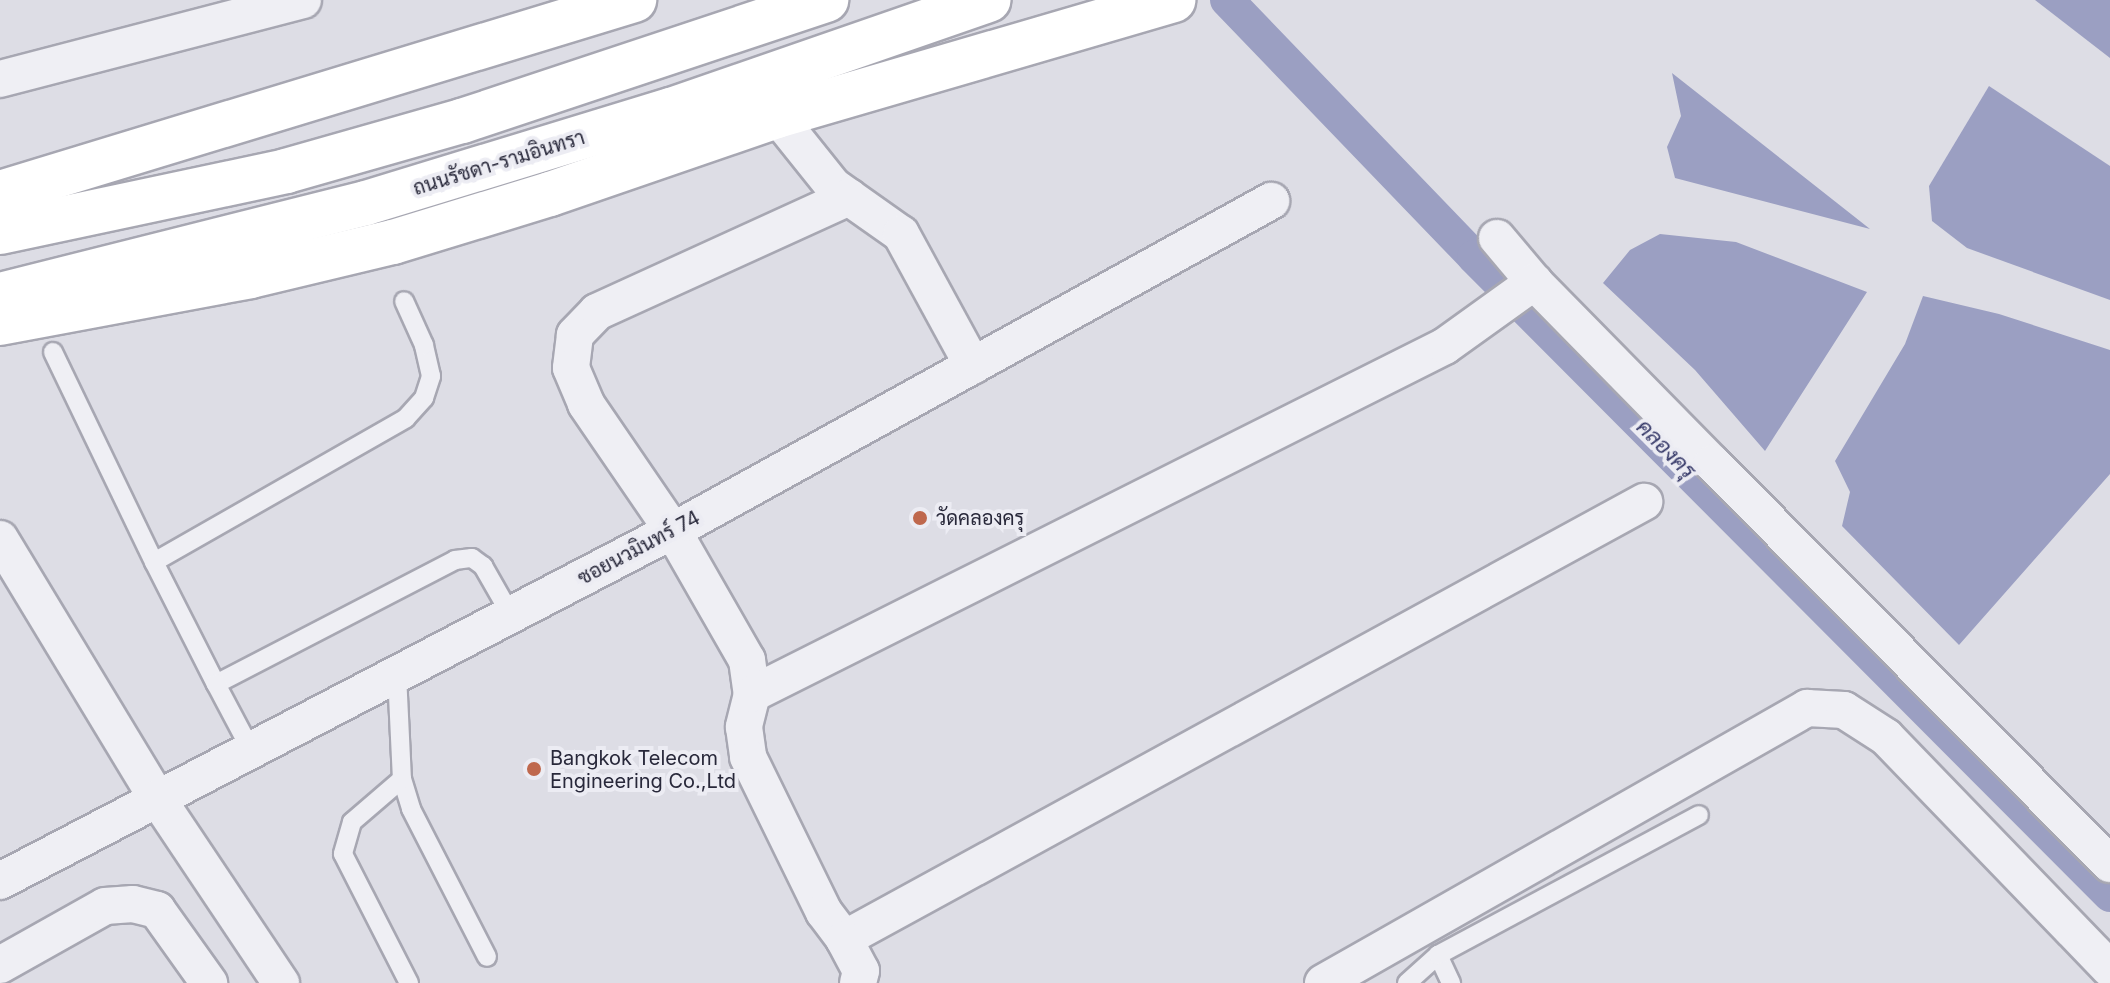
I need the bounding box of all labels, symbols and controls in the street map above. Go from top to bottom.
street label: ถนนรัชดา-รามอินทรา [410,125,588,201]
water label: คลองครุ [1631,414,1701,484]
street label: ซอยนวมินทร์ 74 [574,506,704,590]
place label: วัดคลองครุ [936,506,1024,530]
marker: วัดคลองครุ [911,509,929,527]
place label: Bangkok Telecom Engineering Co.,Ltd [550,746,736,793]
marker: Bangkok Telecom Engineering Co.,Ltd [525,760,543,778]

